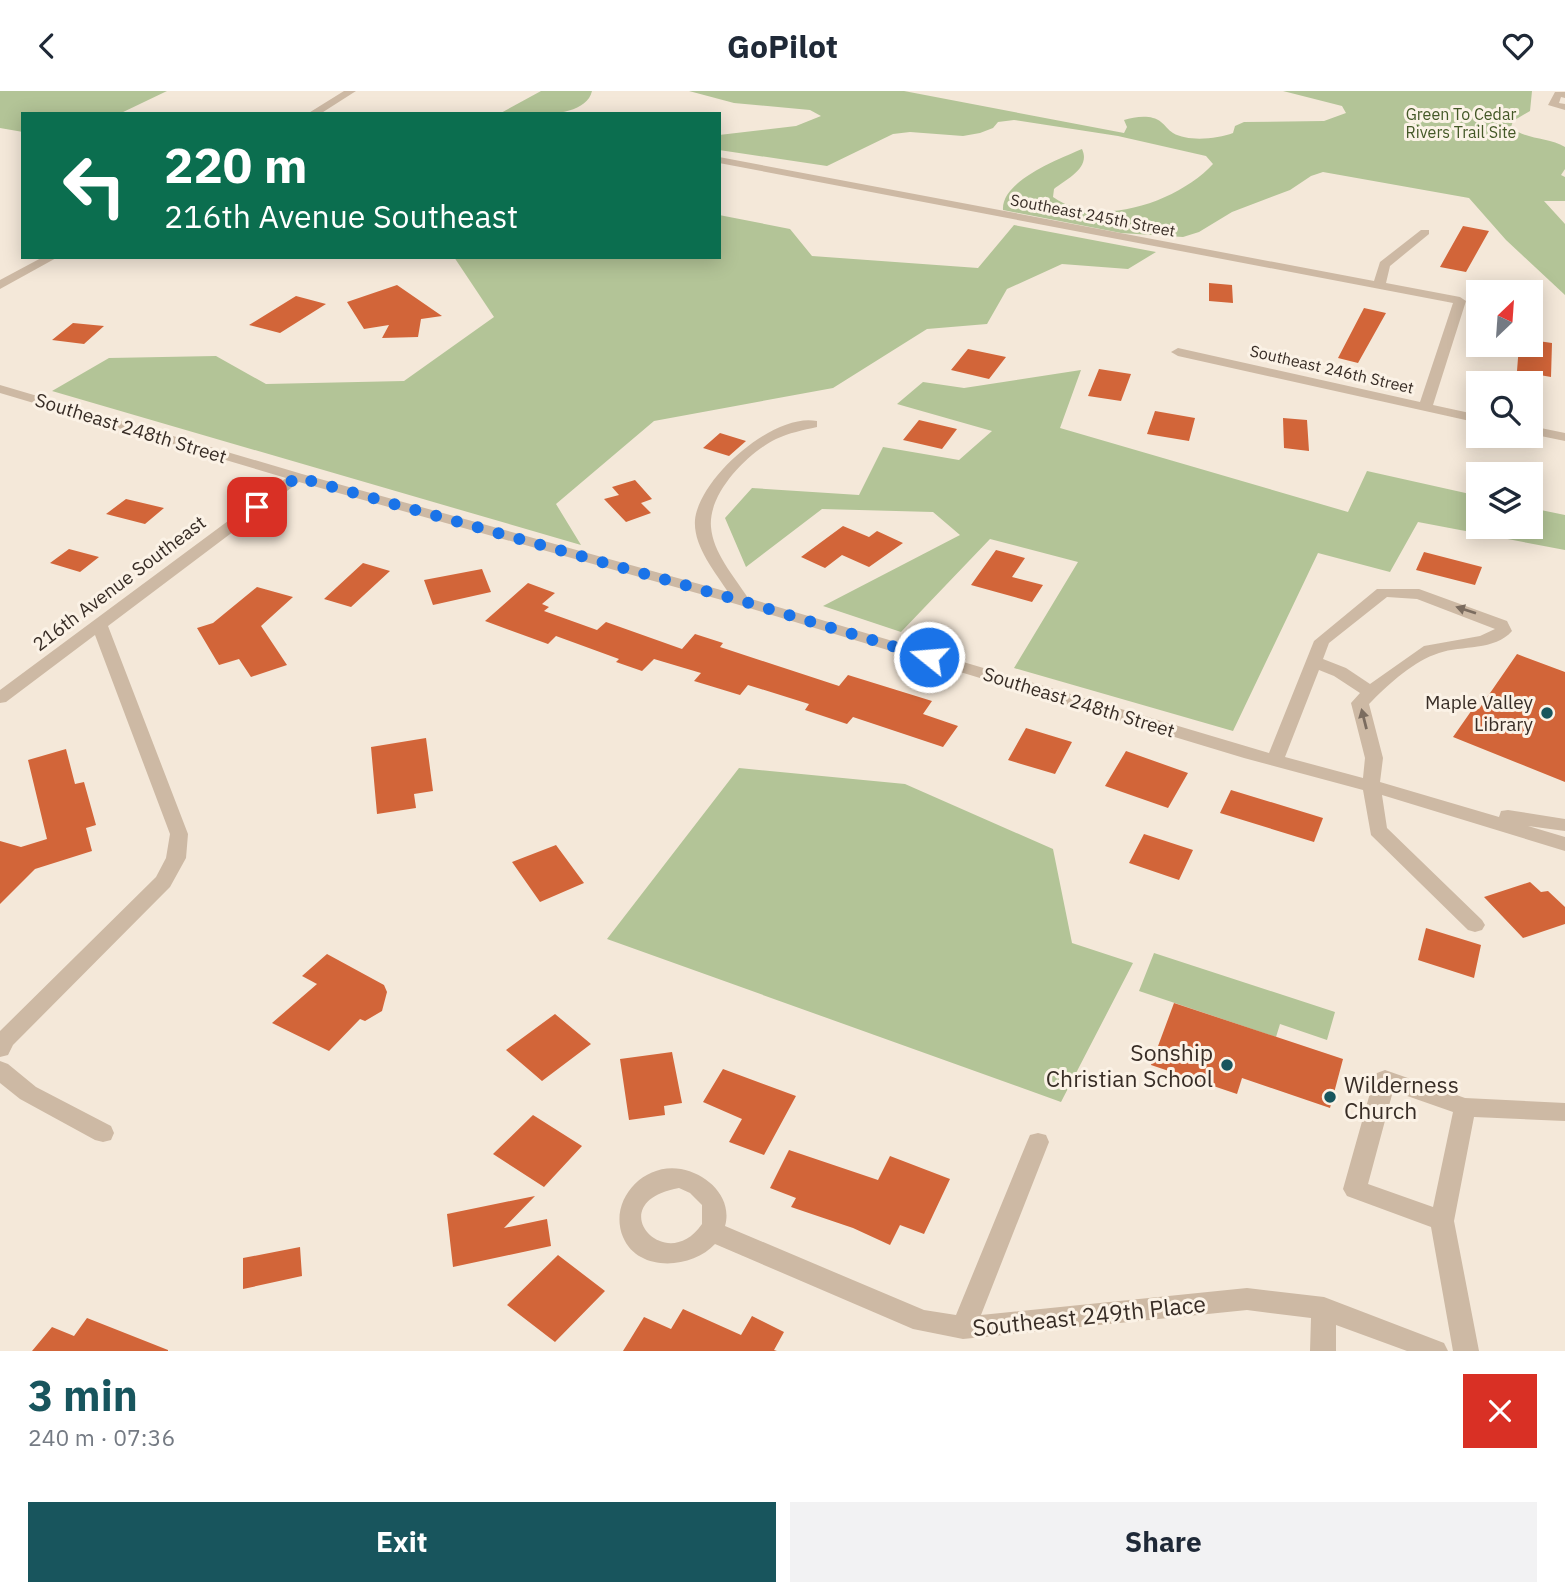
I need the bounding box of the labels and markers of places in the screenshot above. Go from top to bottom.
pin [227,477,287,537]
place label: Maple Valley Library [1425,690,1534,736]
marker: Maple Valley Library [1539,705,1555,721]
place label: Sonship Christian School [1046,1037,1213,1093]
marker: Sonship Christian School [1219,1057,1235,1073]
place label: Wilderness Church [1344,1069,1459,1125]
marker: Wilderness Church [1322,1089,1338,1105]

